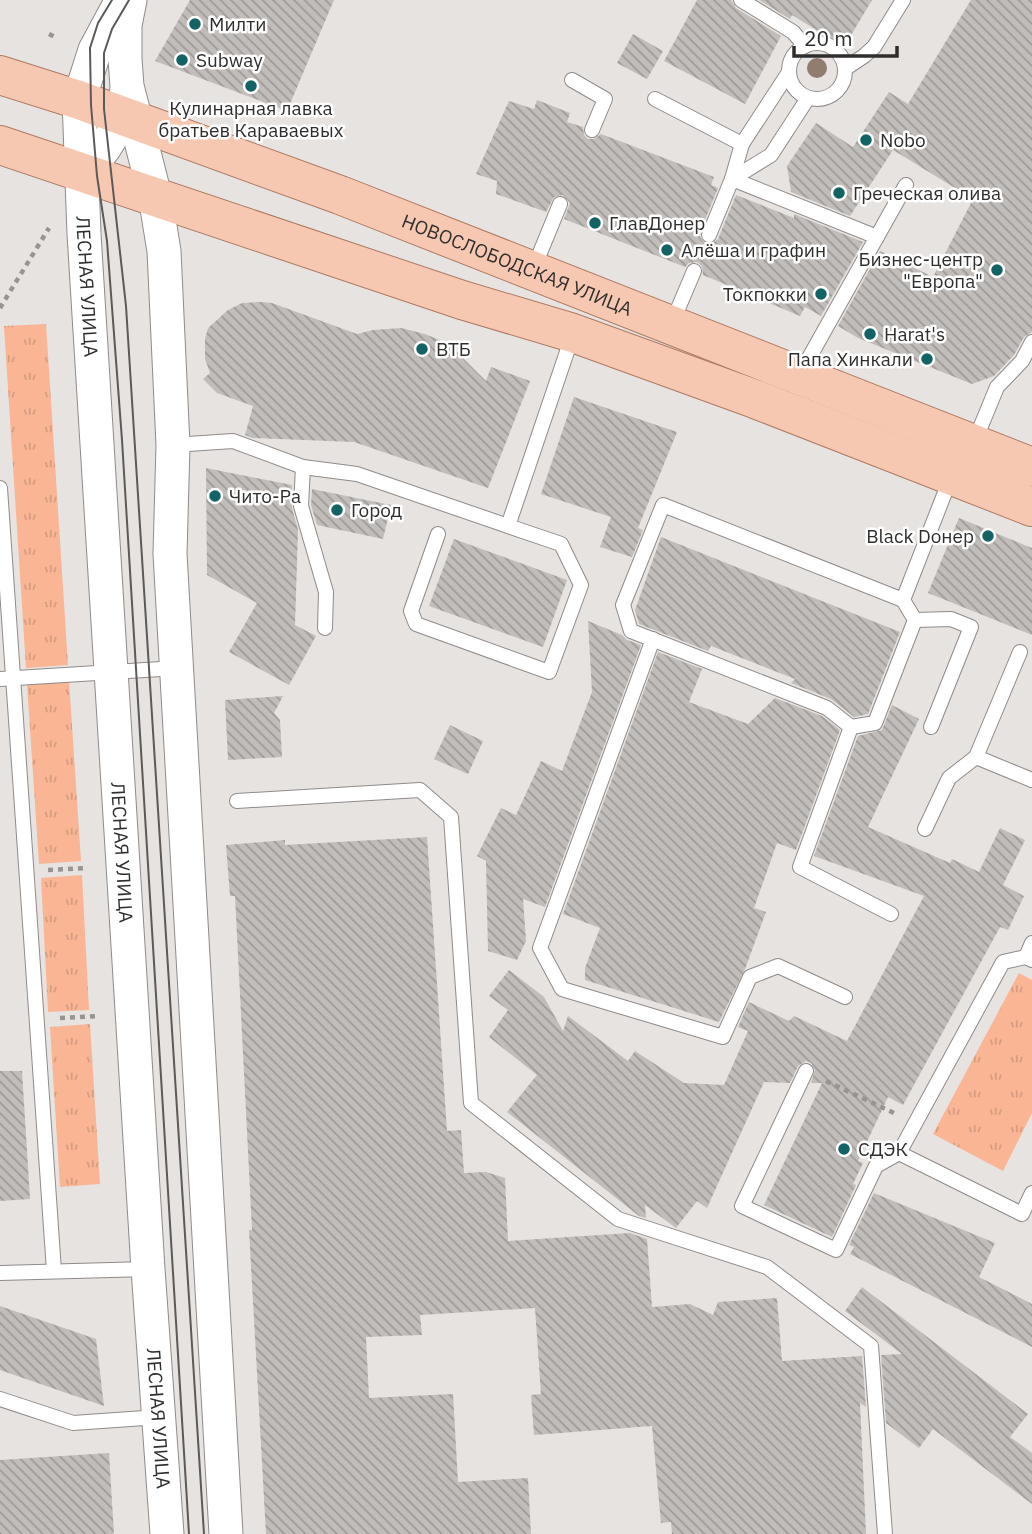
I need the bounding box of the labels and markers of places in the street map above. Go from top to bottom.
place label: Милти [209,12,266,36]
marker: Милти [187,16,203,32]
place label: Subway [196,48,263,72]
marker: Subway [174,52,190,68]
marker: Кулинарная лавка братьев Караваевых [243,78,259,94]
place label: Кулинарная лавка братьев Караваевых [159,96,344,142]
place label: Nobo [880,128,926,152]
marker: Nobo [858,132,874,148]
place label: Греческая олива [853,181,1001,205]
marker: Греческая олива [831,185,847,201]
place label: ГлавДонер [609,211,705,235]
marker: ГлавДонер [587,215,603,231]
place label: Алёша и графин [681,238,826,262]
marker: Алёша и графин [659,242,675,258]
place label: Бизнес-центр "Европа" [858,247,983,293]
marker: Бизнес-центр "Европа" [989,262,1005,278]
place label: Токпокки [723,282,807,306]
marker: Токпокки [813,286,829,302]
place label: Harat's [884,322,945,346]
marker: Harat's [862,326,878,342]
place label: ВТБ [436,337,471,361]
marker: ВТБ [414,341,430,357]
place label: Папа Хинкали [788,347,913,371]
marker: Папа Хинкали [919,351,935,367]
place label: Чито-Ра [229,484,301,508]
marker: Чито-Ра [207,488,223,504]
place label: Город [351,498,402,522]
marker: Город [329,502,345,518]
place label: Black Dонер [866,524,974,548]
marker: Black Dонер [980,528,996,544]
place label: СДЭК [858,1137,908,1161]
marker: СДЭК [836,1141,852,1157]

